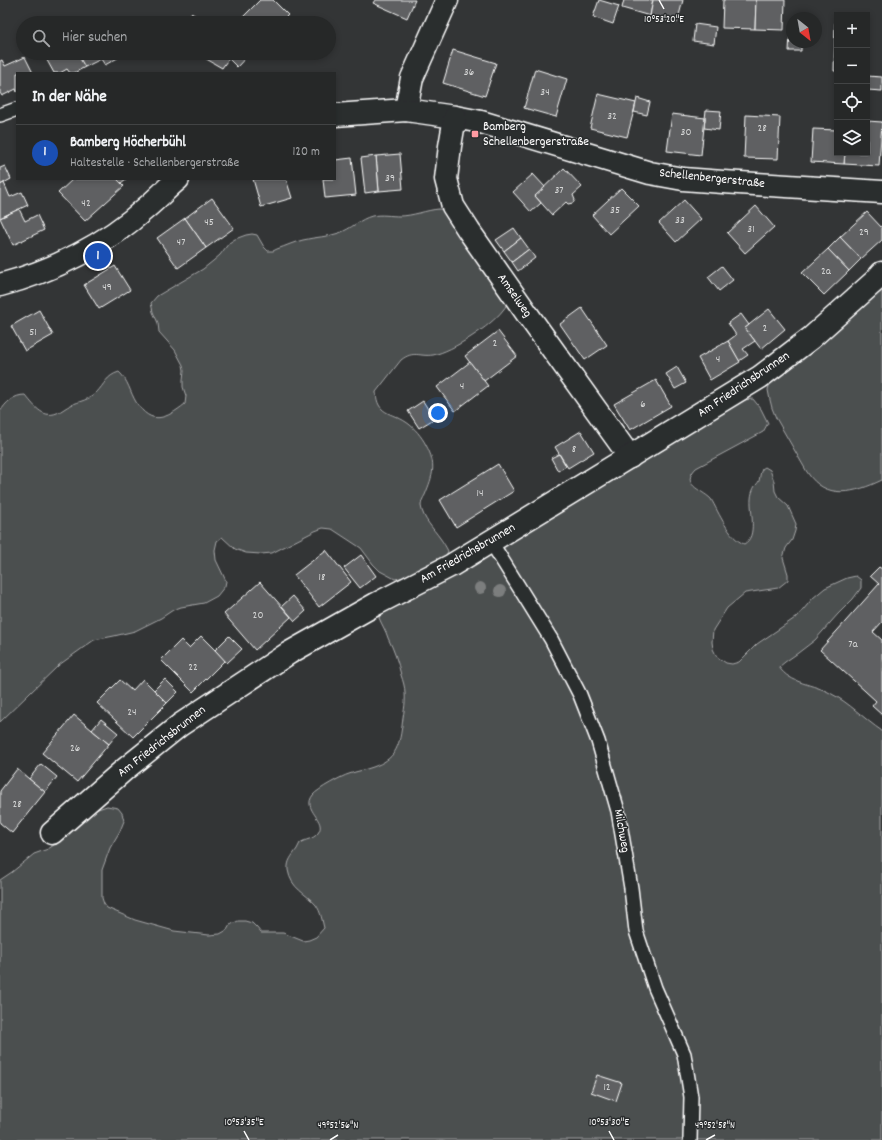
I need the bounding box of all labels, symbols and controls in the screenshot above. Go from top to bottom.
north arrow [786,12,822,48]
map controls [834,12,870,156]
button: + [834,12,870,48]
text: 10°53'20"E [644,13,684,27]
search box [16,16,336,60]
icon: search [30,27,52,49]
text: Hier suchen [62,27,127,49]
button: − [834,48,870,84]
house number: 36 [464,65,474,81]
button: locate [834,84,870,120]
house number: 34 [540,85,550,101]
text: In der Nähe [32,86,107,110]
house number: 32 [607,109,617,125]
place label: Bamberg Schellenbergerstraße [483,118,589,152]
button: layers [834,120,870,156]
house number: 28 [757,121,767,137]
house number: 30 [681,125,691,141]
marker: Bamberg Schellenbergerstraße [470,129,480,139]
text: Bamberg Höcherbühl [70,132,186,154]
text: 1 [44,143,46,162]
text: 120 m [292,143,320,162]
text: Haltestelle · Schellenbergerstraße [70,154,239,173]
street label: Schellenbergerstraße [658,164,766,194]
house number: 39 [385,171,395,187]
house number: 37 [554,183,564,199]
house number: 42 [81,196,91,212]
house number: 35 [610,203,620,219]
house number: 33 [675,213,685,229]
house number: 45 [204,215,214,231]
house number: 31 [747,222,755,238]
house number: 29 [859,225,869,241]
house number: 47 [177,235,185,251]
pin: 1 [85,241,111,271]
house number: 2a [821,264,832,280]
street label: Amselweg [492,270,536,322]
house number: 49 [102,280,112,296]
house number: 2 [763,321,768,337]
house number: 51 [29,325,37,341]
house number: 2 [493,336,498,352]
street label: Am Friedrichsbrunnen [694,347,794,423]
house number: 4 [716,352,720,368]
house number: 4 [460,379,464,395]
house number: 6 [640,397,646,413]
your location [428,403,448,423]
house number: 8 [572,442,576,458]
house number: 14 [477,486,483,502]
street label: Am Friedrichsbrunnen [417,519,519,589]
house number: 18 [319,570,325,586]
house number: 20 [253,608,263,624]
house number: 7a [848,637,859,653]
house number: 22 [188,660,198,676]
street label: Am Friedrichsbrunnen [114,701,210,783]
house number: 24 [127,705,137,721]
house number: 26 [70,741,80,757]
house number: 28 [12,797,22,813]
street label: Milchweg [608,808,634,855]
house number: 12 [603,1080,611,1096]
text: 10°53'35"E [224,1116,264,1130]
text: 10°53'30"E [589,1116,629,1130]
text: 49°52'56"N [318,1119,359,1133]
text: 49°52'58"N [695,1119,735,1133]

